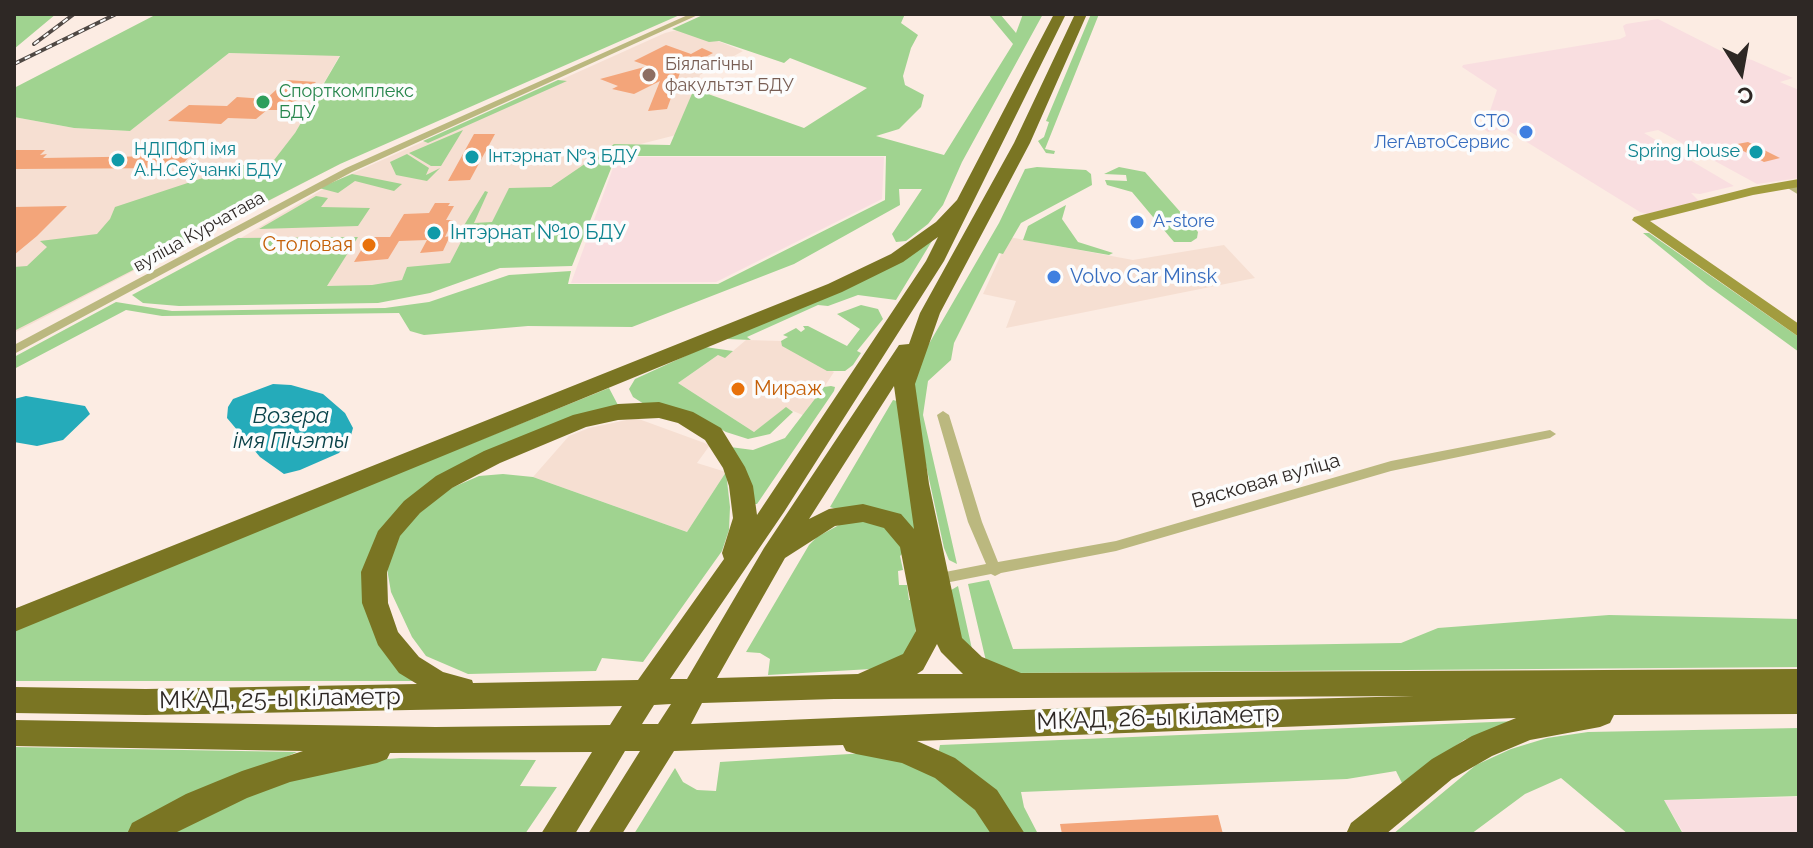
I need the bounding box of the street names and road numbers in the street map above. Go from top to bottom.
street label: вуліца Курчатава [130,187,268,277]
street label: Вясковая вуліца [1189,448,1343,514]
street label: МКАД, 25-ы кіламетр [159,682,401,716]
street label: МКАД, 26-ы кіламетр [1036,699,1280,737]

